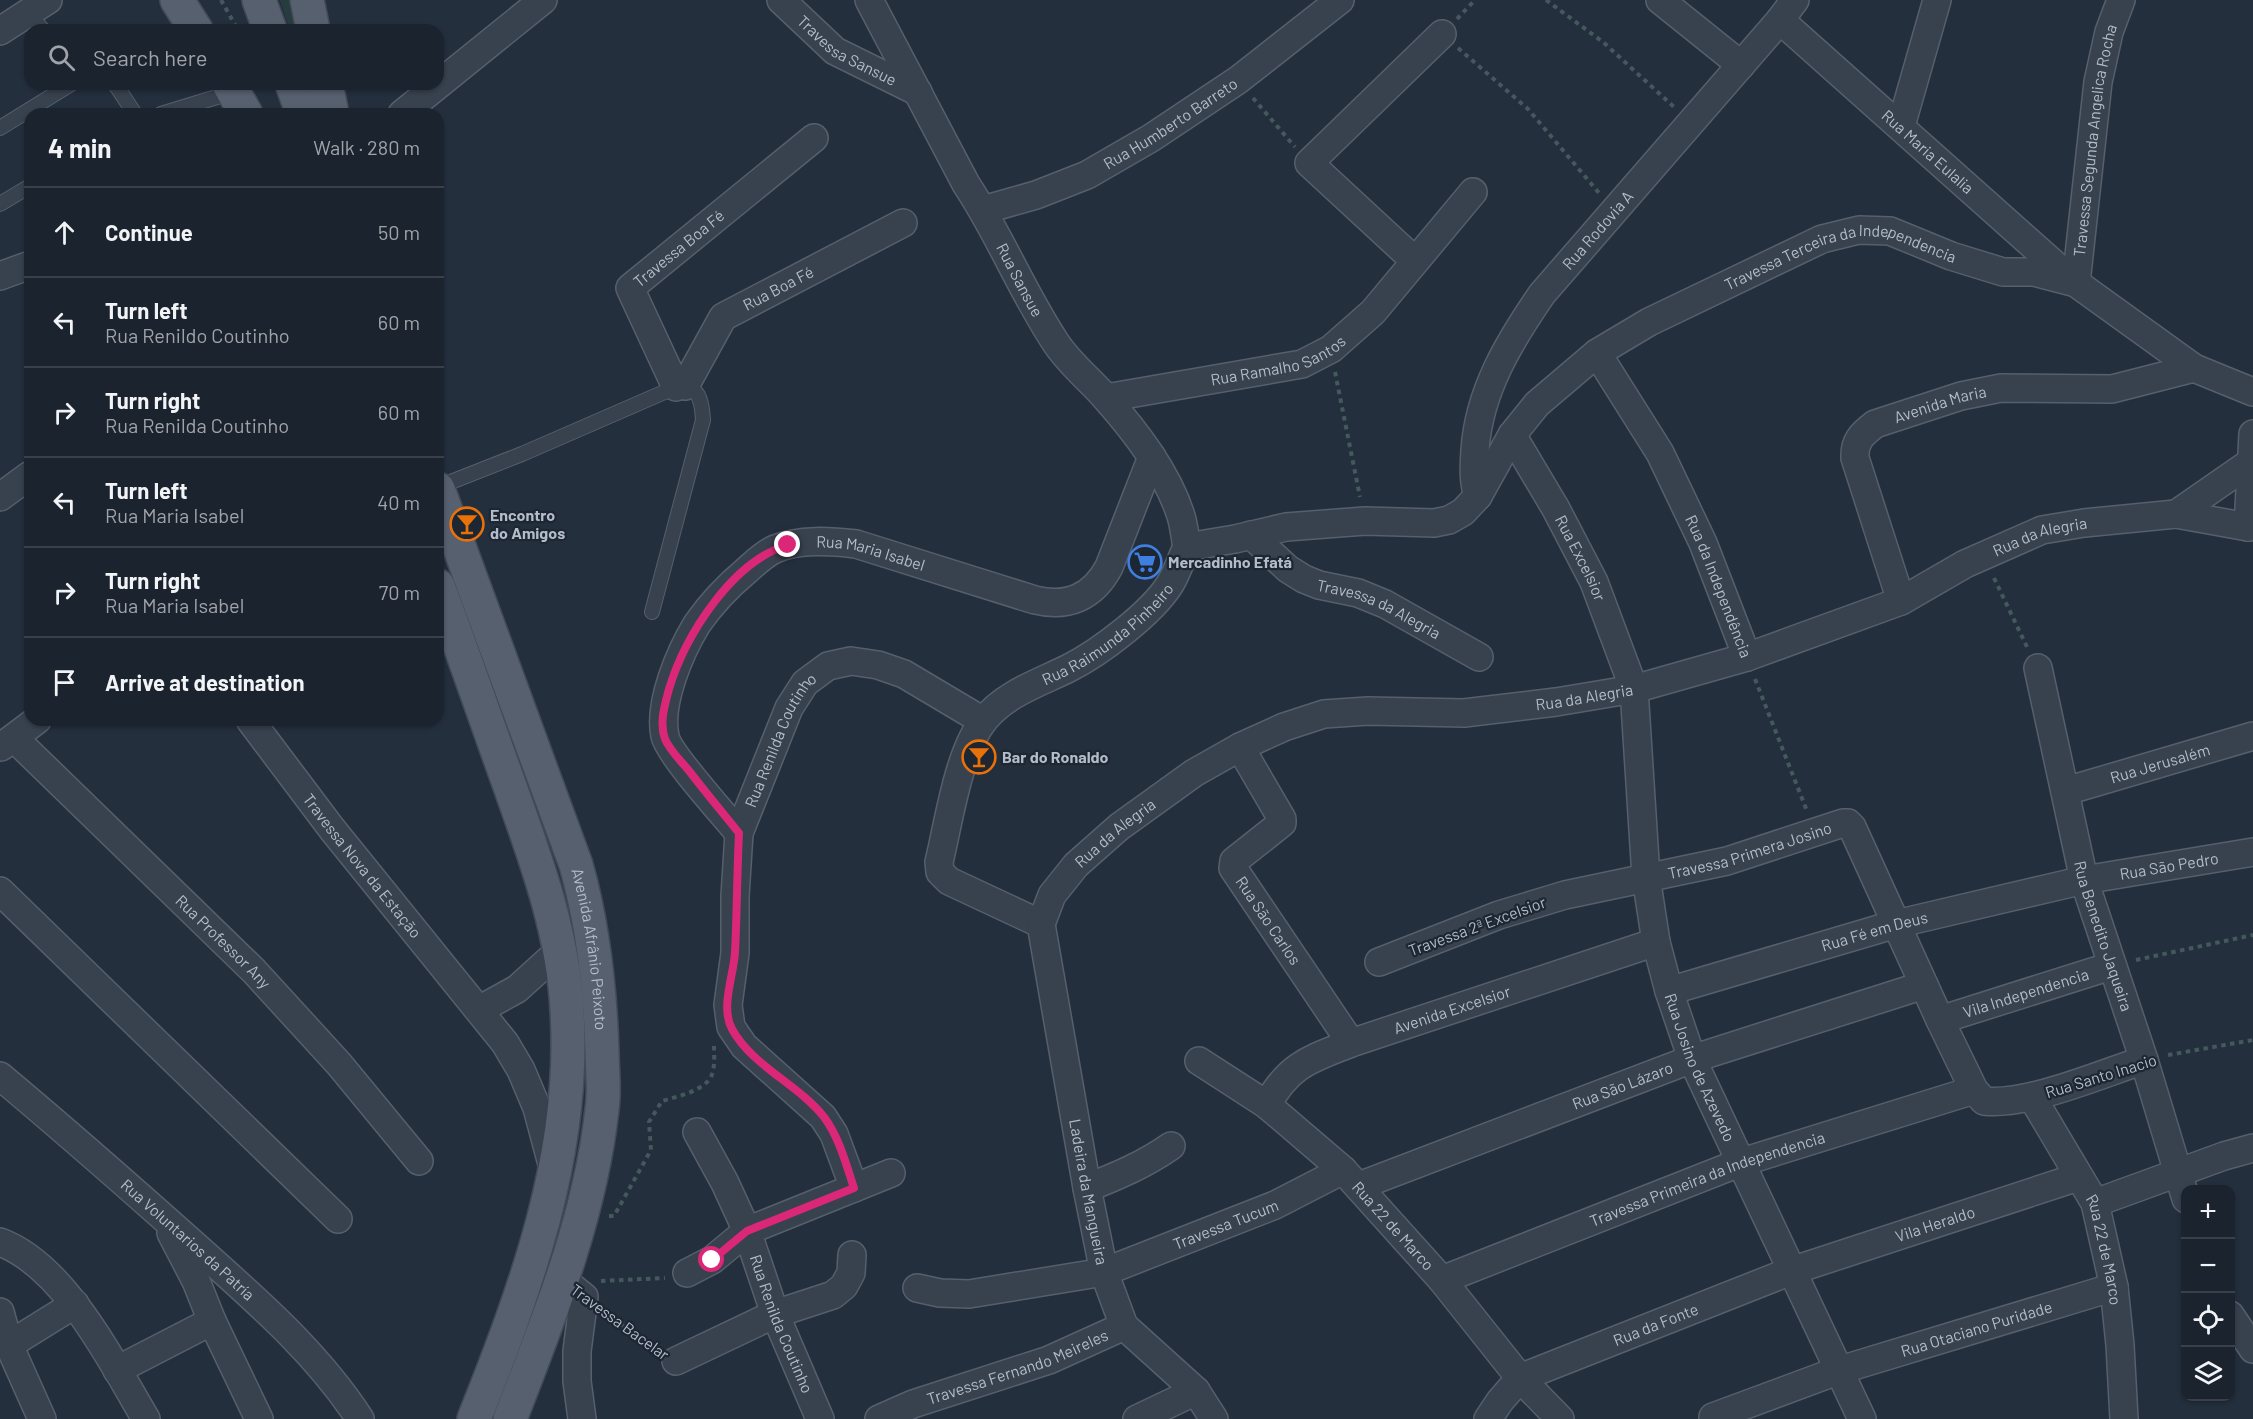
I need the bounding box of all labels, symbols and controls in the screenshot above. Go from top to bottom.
street label: Travessa Sansue [794,11,900,89]
street label: Travessa Segunda Angelica Rocha [2069,21,2120,257]
search box [24,24,444,90]
icon: search [45,41,78,74]
text: Search here [93,44,207,70]
street label: Rua Humberto Barreto [1100,73,1241,173]
street label: Rua Maria Eulalia [1878,105,1978,197]
text: 4 min [48,132,112,163]
text: Walk · 280 m [313,135,420,159]
street label: Rua Rodovia A [1558,186,1637,273]
street label: Travessa Boa Fé [629,205,728,291]
icon: ahead [48,216,81,249]
text: Continue [105,219,193,245]
text: 50 m [378,220,420,244]
street label: Travessa Terceira da Independencia [1721,220,1959,293]
street label: Rua Sansue [993,240,1048,320]
street label: Rua Boa Fé [739,262,816,314]
text: Turn left [105,297,188,323]
icon: left [48,306,81,339]
text: 60 m [378,310,420,334]
text: Rua Renildo Coutinho [105,323,290,347]
street label: Rua Ramalho Santos [1209,331,1349,389]
street label: Avenida Maria [1891,381,1988,426]
text: Turn right [105,387,200,413]
icon: right [48,396,81,429]
text: 60 m [378,400,420,424]
text: Rua Renilda Coutinho [105,413,289,437]
text: Turn left [105,477,188,503]
icon: left [48,486,81,519]
text: 40 m [377,490,420,514]
text: Rua Maria Isabel [105,503,244,527]
place label: Encontro do Amigos [490,505,565,542]
bar icon: Encontro do Amigos [449,506,485,542]
street label: Rua Excelsior [1552,512,1610,603]
street label: Rua da Independência [1682,512,1756,660]
street label: Rua da Alegria [1989,513,2088,560]
route end [774,531,800,557]
street label: Rua Maria Isabel [816,532,928,574]
supermarket icon: Mercadinho Efatá [1127,544,1163,580]
place label: Mercadinho Efatá [1168,552,1292,571]
text: Turn right [105,567,200,593]
street label: Travessa da Alegria [1315,575,1444,642]
icon: right [48,576,81,609]
street label: Rua Raimunda Pinheiro [1039,579,1177,688]
text: 70 m [379,580,420,604]
text: Rua Maria Isabel [105,593,244,617]
icon: arrive [48,666,81,699]
street label: Rua Renilda Coutinho [740,668,820,810]
text: Arrive at destination [105,669,304,695]
street label: Rua da Alegria [1534,679,1634,713]
bar icon: Bar do Ronaldo [961,739,997,775]
street label: Rua Jerusalém [2108,739,2212,787]
place label: Bar do Ronaldo [1002,747,1109,766]
street label: Travessa Nova da Estação [300,789,426,941]
street label: Rua da Alegria [1070,794,1159,871]
street label: Travessa Primera Josino [1666,817,1834,882]
street label: Rua São Pedro [2118,848,2220,883]
street label: Rua Benedito Jaqueira [2071,859,2137,1013]
street label: Avenida Afrânio Peixoto [568,866,611,1031]
street label: Rua São Carlos [1232,872,1305,968]
street label: Rua Professor Any [172,891,275,992]
street label: Travessa 2ª Excelsior [1405,892,1548,959]
street label: Rua Fé em Deus [1819,907,1929,955]
street label: Vila Independencia [1960,964,2091,1021]
street label: Avenida Excelsior [1391,981,1513,1037]
street label: Rua Josino de Azevedo [1661,991,1740,1144]
street label: Rua Santo Inacio [2043,1050,2159,1101]
street label: Rua São Lázaro [1569,1057,1675,1113]
street label: Ladeira da Mangueira [1066,1117,1112,1266]
street label: Travessa Primeira da Independencia [1587,1127,1827,1230]
street label: Rua Voluntarios da Patría [117,1175,259,1304]
street label: Rua 22 de Marco [1349,1177,1438,1274]
map controls [2181,1185,2235,1401]
button: + [2181,1185,2235,1239]
street label: Rua 22 de Marco [2083,1190,2126,1306]
street label: Travessa Tucum [1170,1195,1281,1253]
street label: Vila Heraldo [1893,1201,1977,1245]
button: − [2181,1239,2235,1293]
route start [698,1246,724,1272]
street label: Rua Renilda Coutinho [747,1252,818,1396]
street label: Travessa Bacelar [567,1280,673,1364]
button: locate [2181,1293,2235,1347]
street label: Rua Otaciano Puridade [1898,1296,2054,1360]
street label: Rua da Fonte [1610,1299,1701,1349]
street label: Travessa Fernando Meireles [924,1325,1111,1408]
button: layers [2181,1347,2235,1401]

